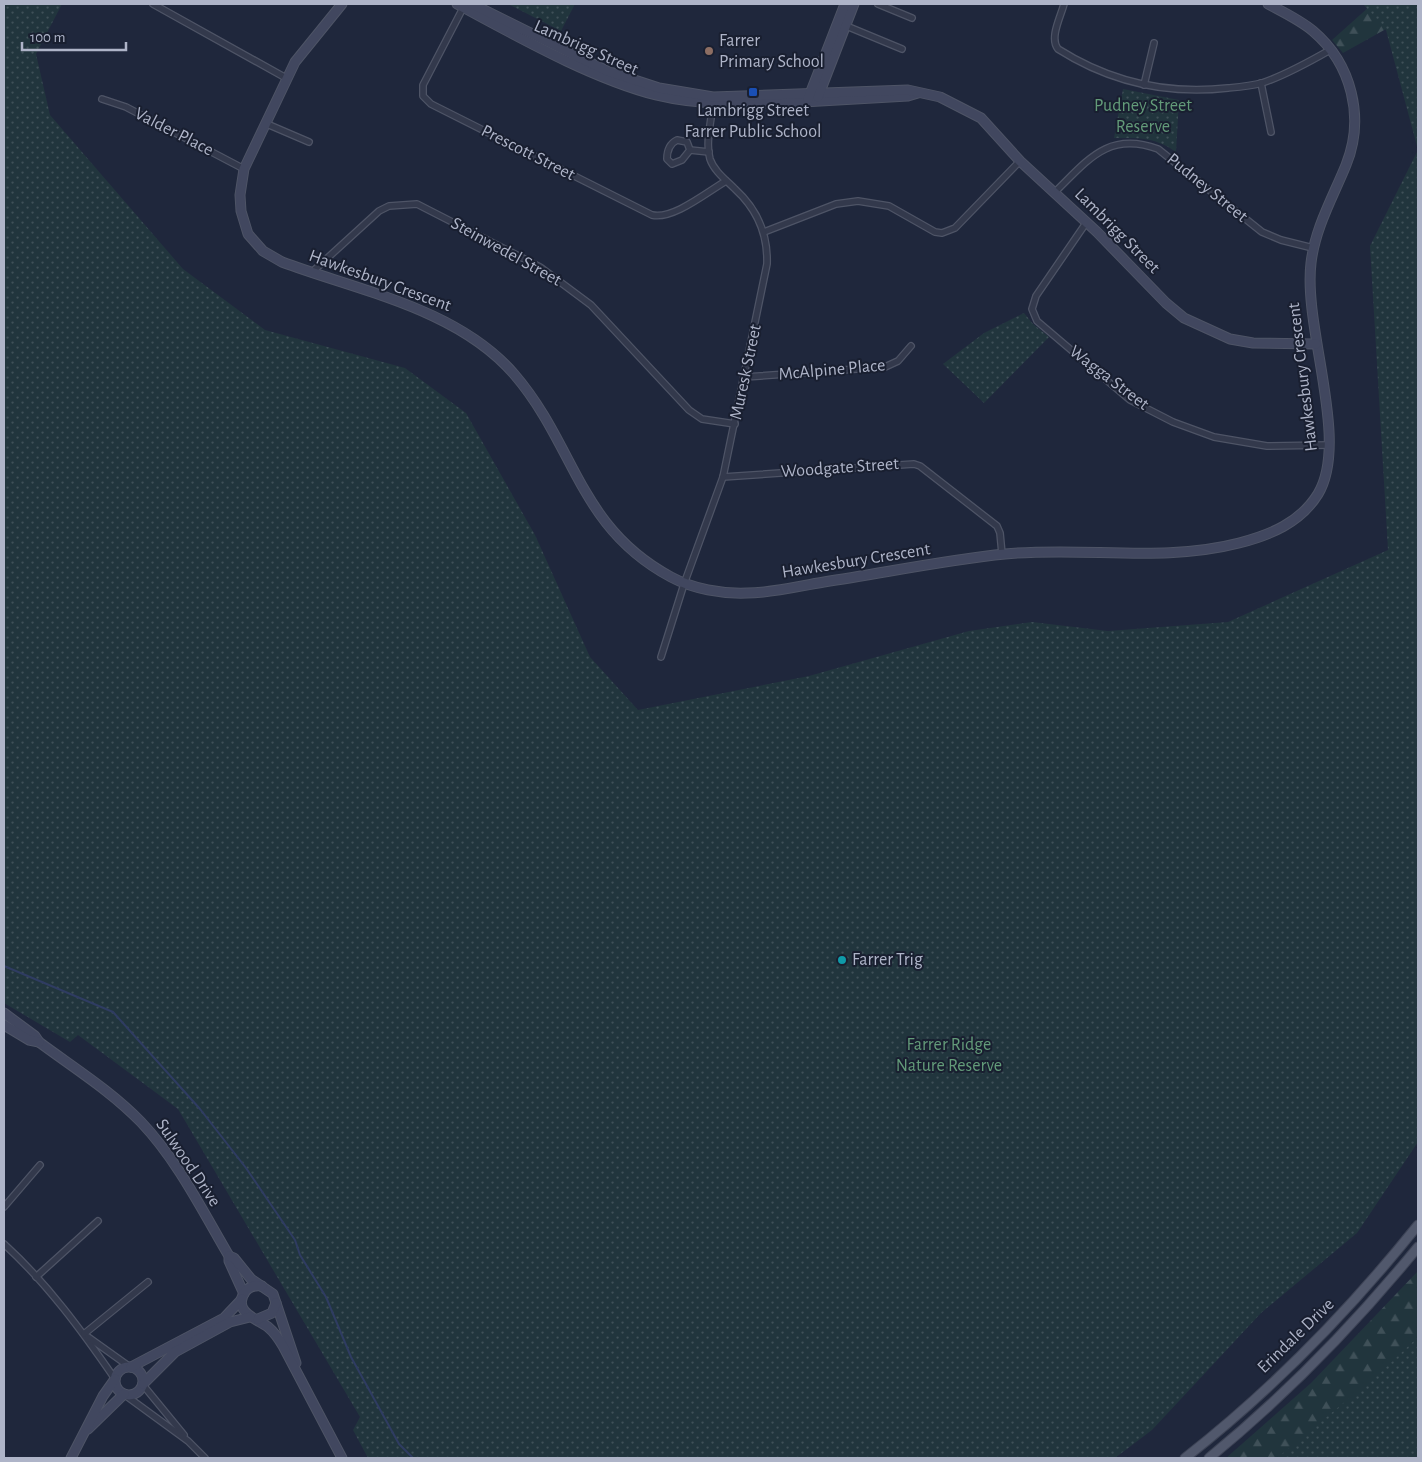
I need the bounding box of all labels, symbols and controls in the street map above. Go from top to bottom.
street label: Lambrigg Street [531,17,641,79]
scale bar [22,20,126,52]
text: 100 m [30,30,65,45]
place label: Farrer Primary School [719,32,824,71]
marker: Farrer Primary School [703,45,715,57]
marker: Lambrigg Street Farrer Public School [747,86,759,98]
park label: Pudney Street Reserve [1094,97,1192,136]
place label: Lambrigg Street Farrer Public School [685,102,821,141]
street label: Valder Place [132,105,216,159]
street label: Prescott Street [478,122,578,184]
street label: Pudney Street [1163,150,1251,226]
street label: Lambrigg Street [1071,185,1163,277]
street label: Steinwedel Street [448,214,564,290]
street label: Hawkesbury Crescent [306,247,454,315]
street label: Hawkesbury Crescent [1285,301,1321,453]
street label: Muresk Street [727,322,765,421]
street label: Wagga Street [1066,342,1152,414]
street label: McAlpine Place [778,356,886,384]
street label: Woodgate Street [780,455,900,481]
street label: Hawkesbury Crescent [781,540,932,582]
place label: Farrer Trig [852,951,923,969]
marker: Farrer Trig [836,954,848,966]
park label: Farrer Ridge Nature Reserve [896,1036,1002,1075]
street label: Sulwood Drive [152,1116,224,1210]
street label: Erindale Drive [1254,1295,1338,1377]

